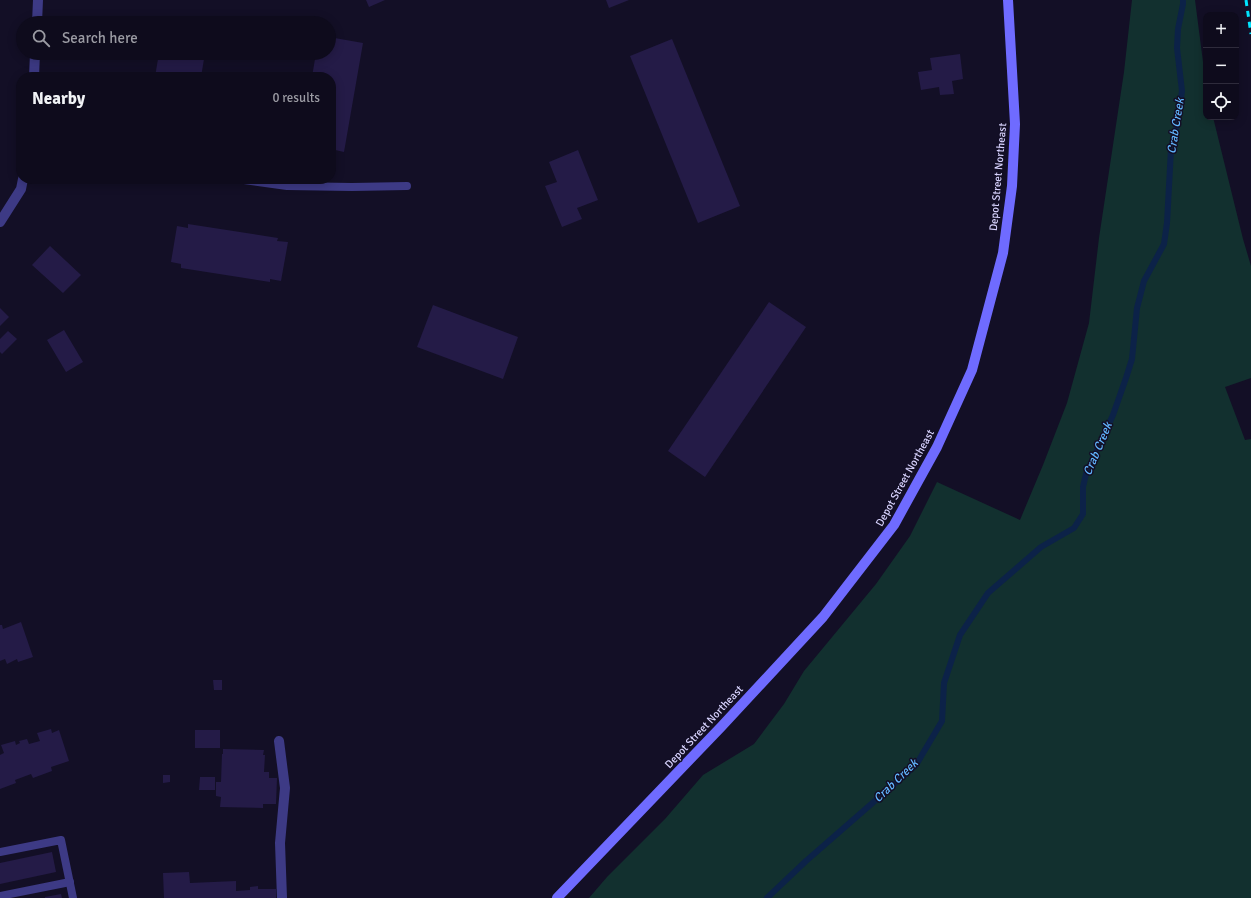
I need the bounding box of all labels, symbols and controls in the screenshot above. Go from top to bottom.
map controls [1203,12,1239,120]
button: + [1203,12,1239,48]
search box [16,16,336,60]
icon: search [30,27,52,49]
text: Search here [62,29,138,47]
button: − [1203,48,1239,84]
button: locate [1203,84,1239,120]
text: Nearby [32,88,85,109]
text: 0 results [272,90,320,106]
water label: Crab Creek [1164,96,1188,155]
street label: Depot Street Northeast [987,122,1009,232]
water label: Crab Creek [1080,419,1116,478]
street label: Depot Street Northeast [873,427,937,529]
street label: Depot Street Northeast [662,683,746,771]
water label: Crab Creek [871,755,922,806]

